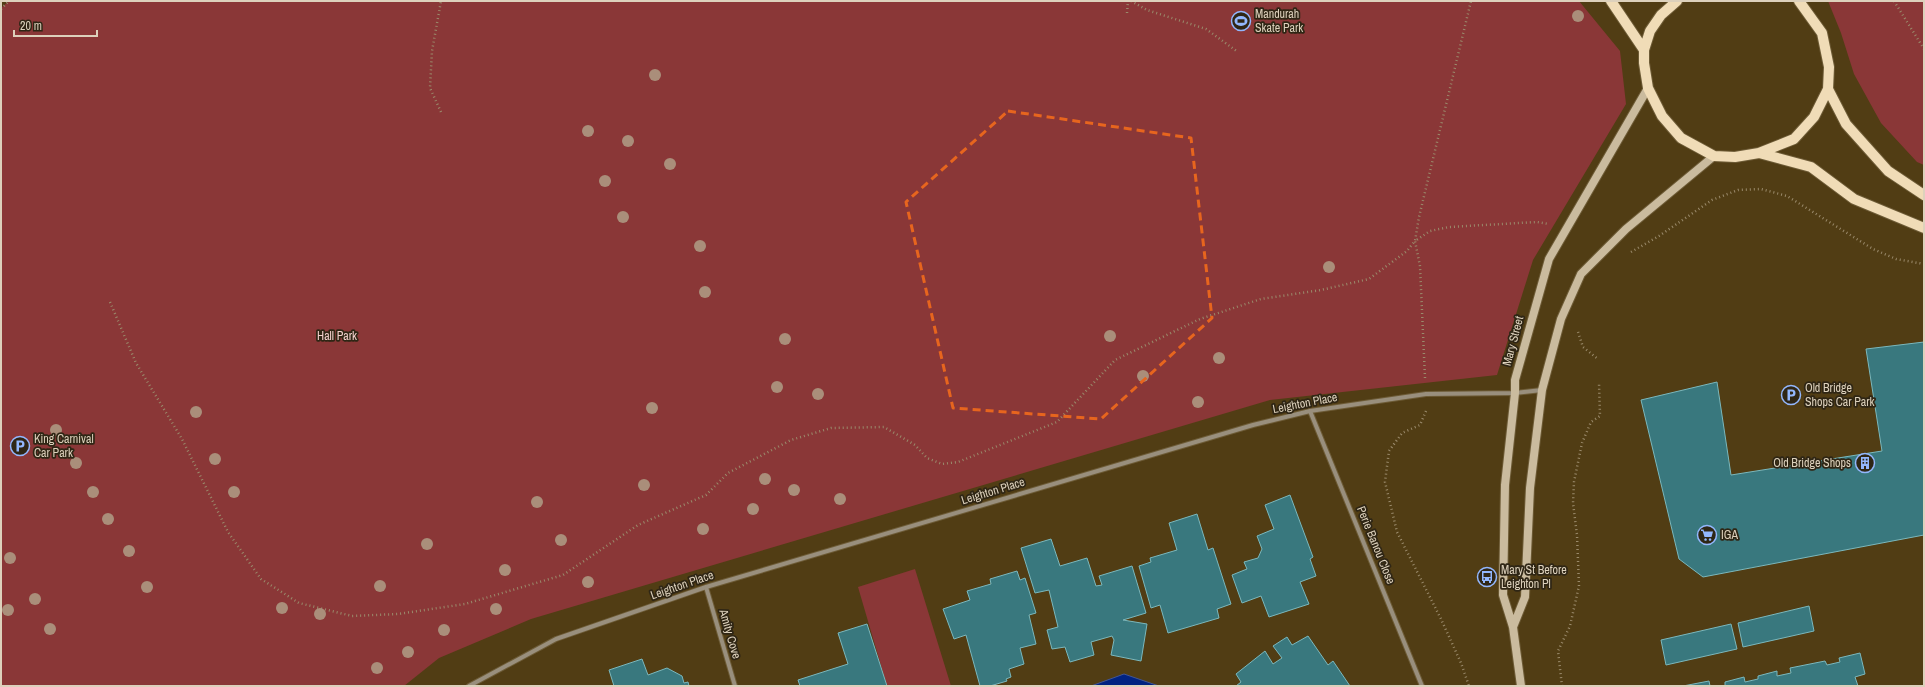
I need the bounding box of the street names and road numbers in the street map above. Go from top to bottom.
street label: Mary Street [1499,314,1527,368]
street label: Leighton Place [1271,389,1339,417]
street label: Leighton Place [959,474,1027,508]
street label: Perie Banou Close [1353,504,1399,586]
street label: Leighton Place [648,567,716,603]
street label: Amity Cove [715,606,745,661]

